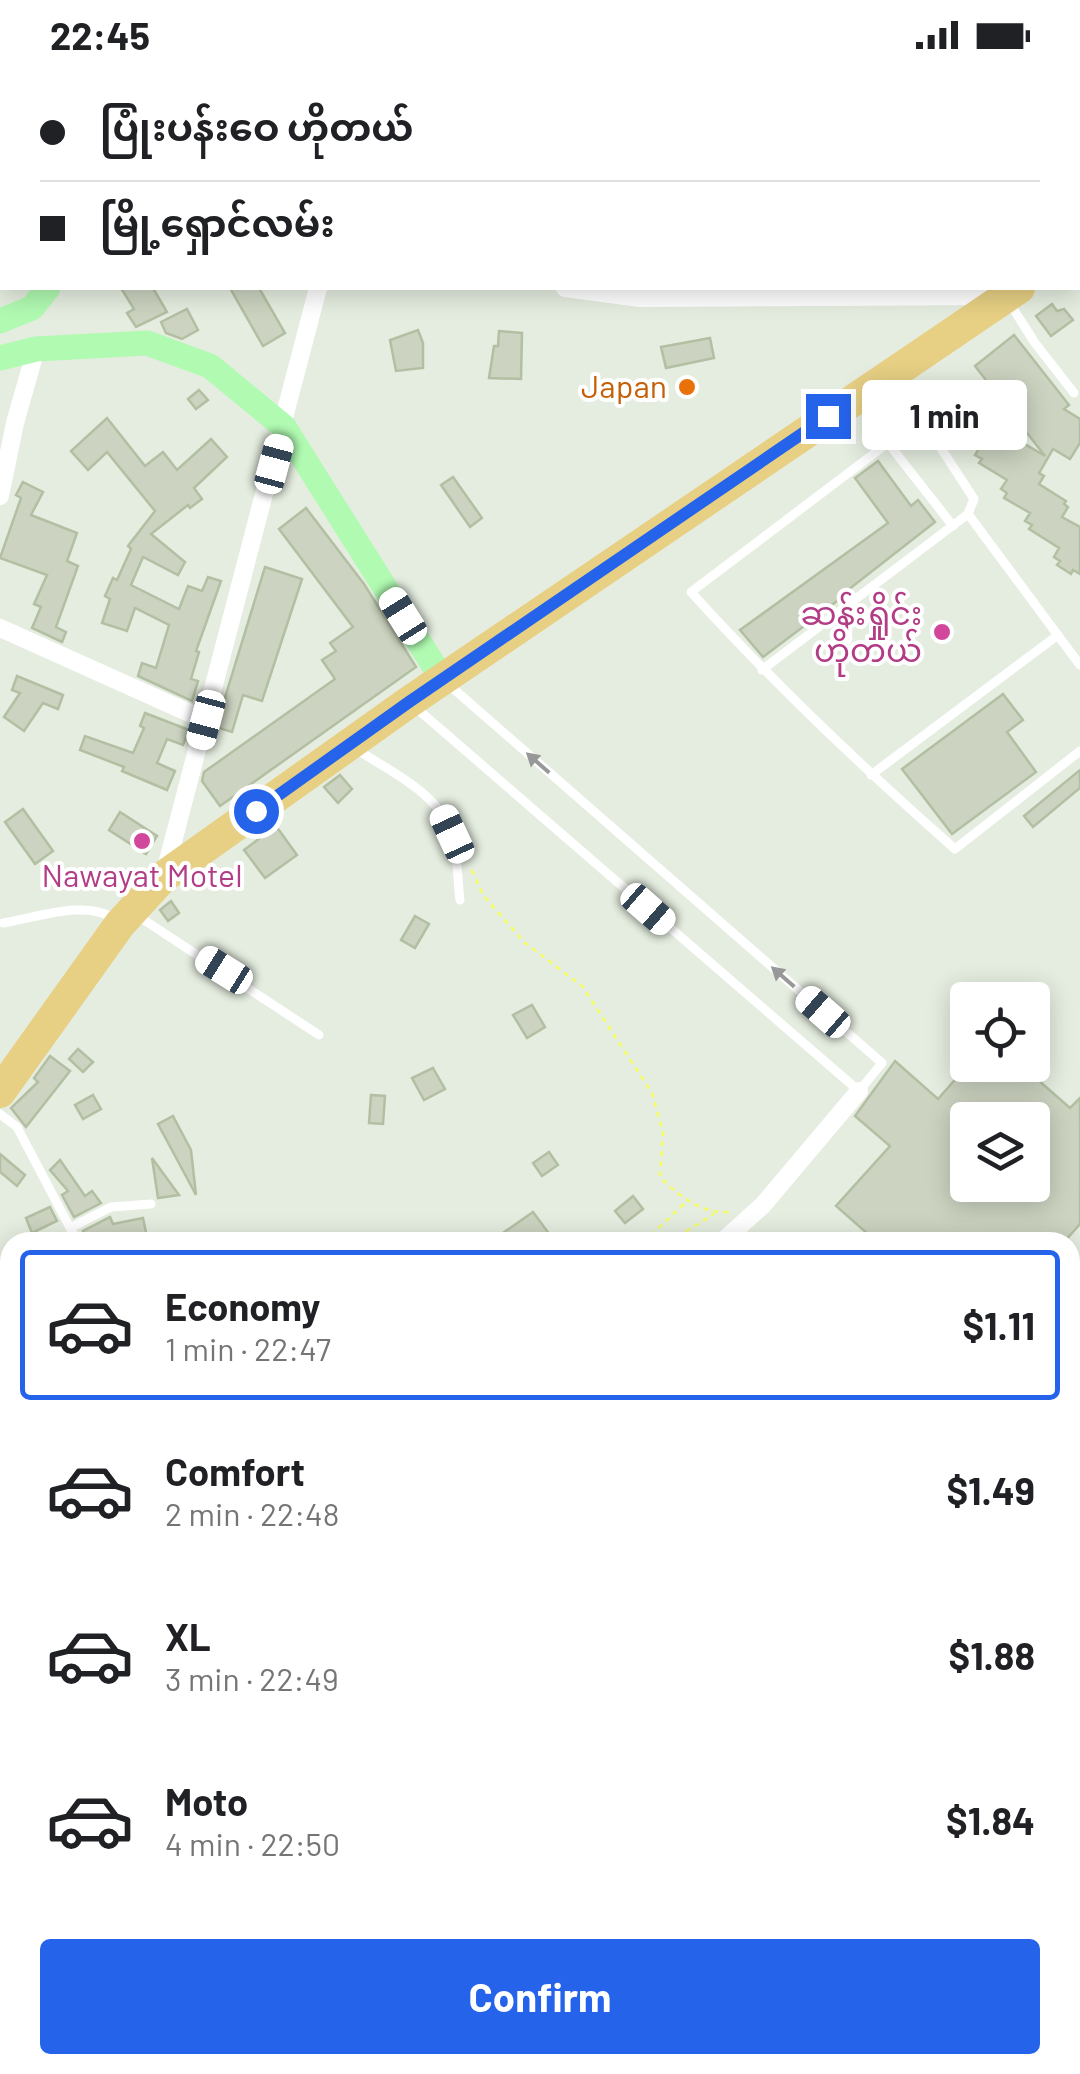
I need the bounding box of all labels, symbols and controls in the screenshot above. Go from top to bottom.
text: 22:45 [50,12,150,58]
text: ပြုံးပန်းဝေ ဟိုတယ် [100,103,414,149]
text: မြို့ရှောင်လမ်း [100,199,335,245]
place label: Japan [581,366,667,404]
marker: Japan [676,376,698,398]
callout: 1 min [863,381,1028,451]
route end [806,394,851,439]
text: 1 min [909,396,980,434]
car [252,431,296,497]
car [374,583,432,649]
place label: ဆန်းရှိုင်း ဟိုတယ် [801,591,922,677]
marker: ဆန်းရှိုင်း ဟိုတယ် [931,621,953,643]
car [184,687,228,753]
one-way arrow [526,752,551,774]
route start [234,789,279,834]
car [426,800,478,868]
marker: Nawayat Motel [131,830,153,852]
place label: Nawayat Motel [41,855,243,893]
car [616,878,680,940]
car [191,941,257,999]
one-way arrow [771,966,796,988]
car [791,981,855,1043]
map controls [950,982,1050,1202]
button: locate [950,982,1050,1082]
button: layers [950,1102,1050,1202]
icon: car [45,1280,135,1370]
text: Economy [165,1283,320,1329]
text: $1.11 [962,1302,1035,1348]
text: 1 min · 22:47 [165,1329,331,1367]
icon: car [45,1445,135,1535]
text: Comfort [165,1448,305,1494]
text: $1.49 [946,1467,1035,1513]
text: 2 min · 22:48 [165,1494,339,1532]
icon: car [45,1610,135,1700]
text: XL [165,1613,211,1659]
text: $1.88 [948,1632,1035,1678]
text: 3 min · 22:49 [165,1659,339,1697]
icon: car [45,1775,135,1865]
text: Moto [165,1778,248,1824]
text: $1.84 [946,1797,1035,1843]
text: 4 min · 22:50 [165,1824,340,1862]
button: Confirm [40,1939,1040,2054]

